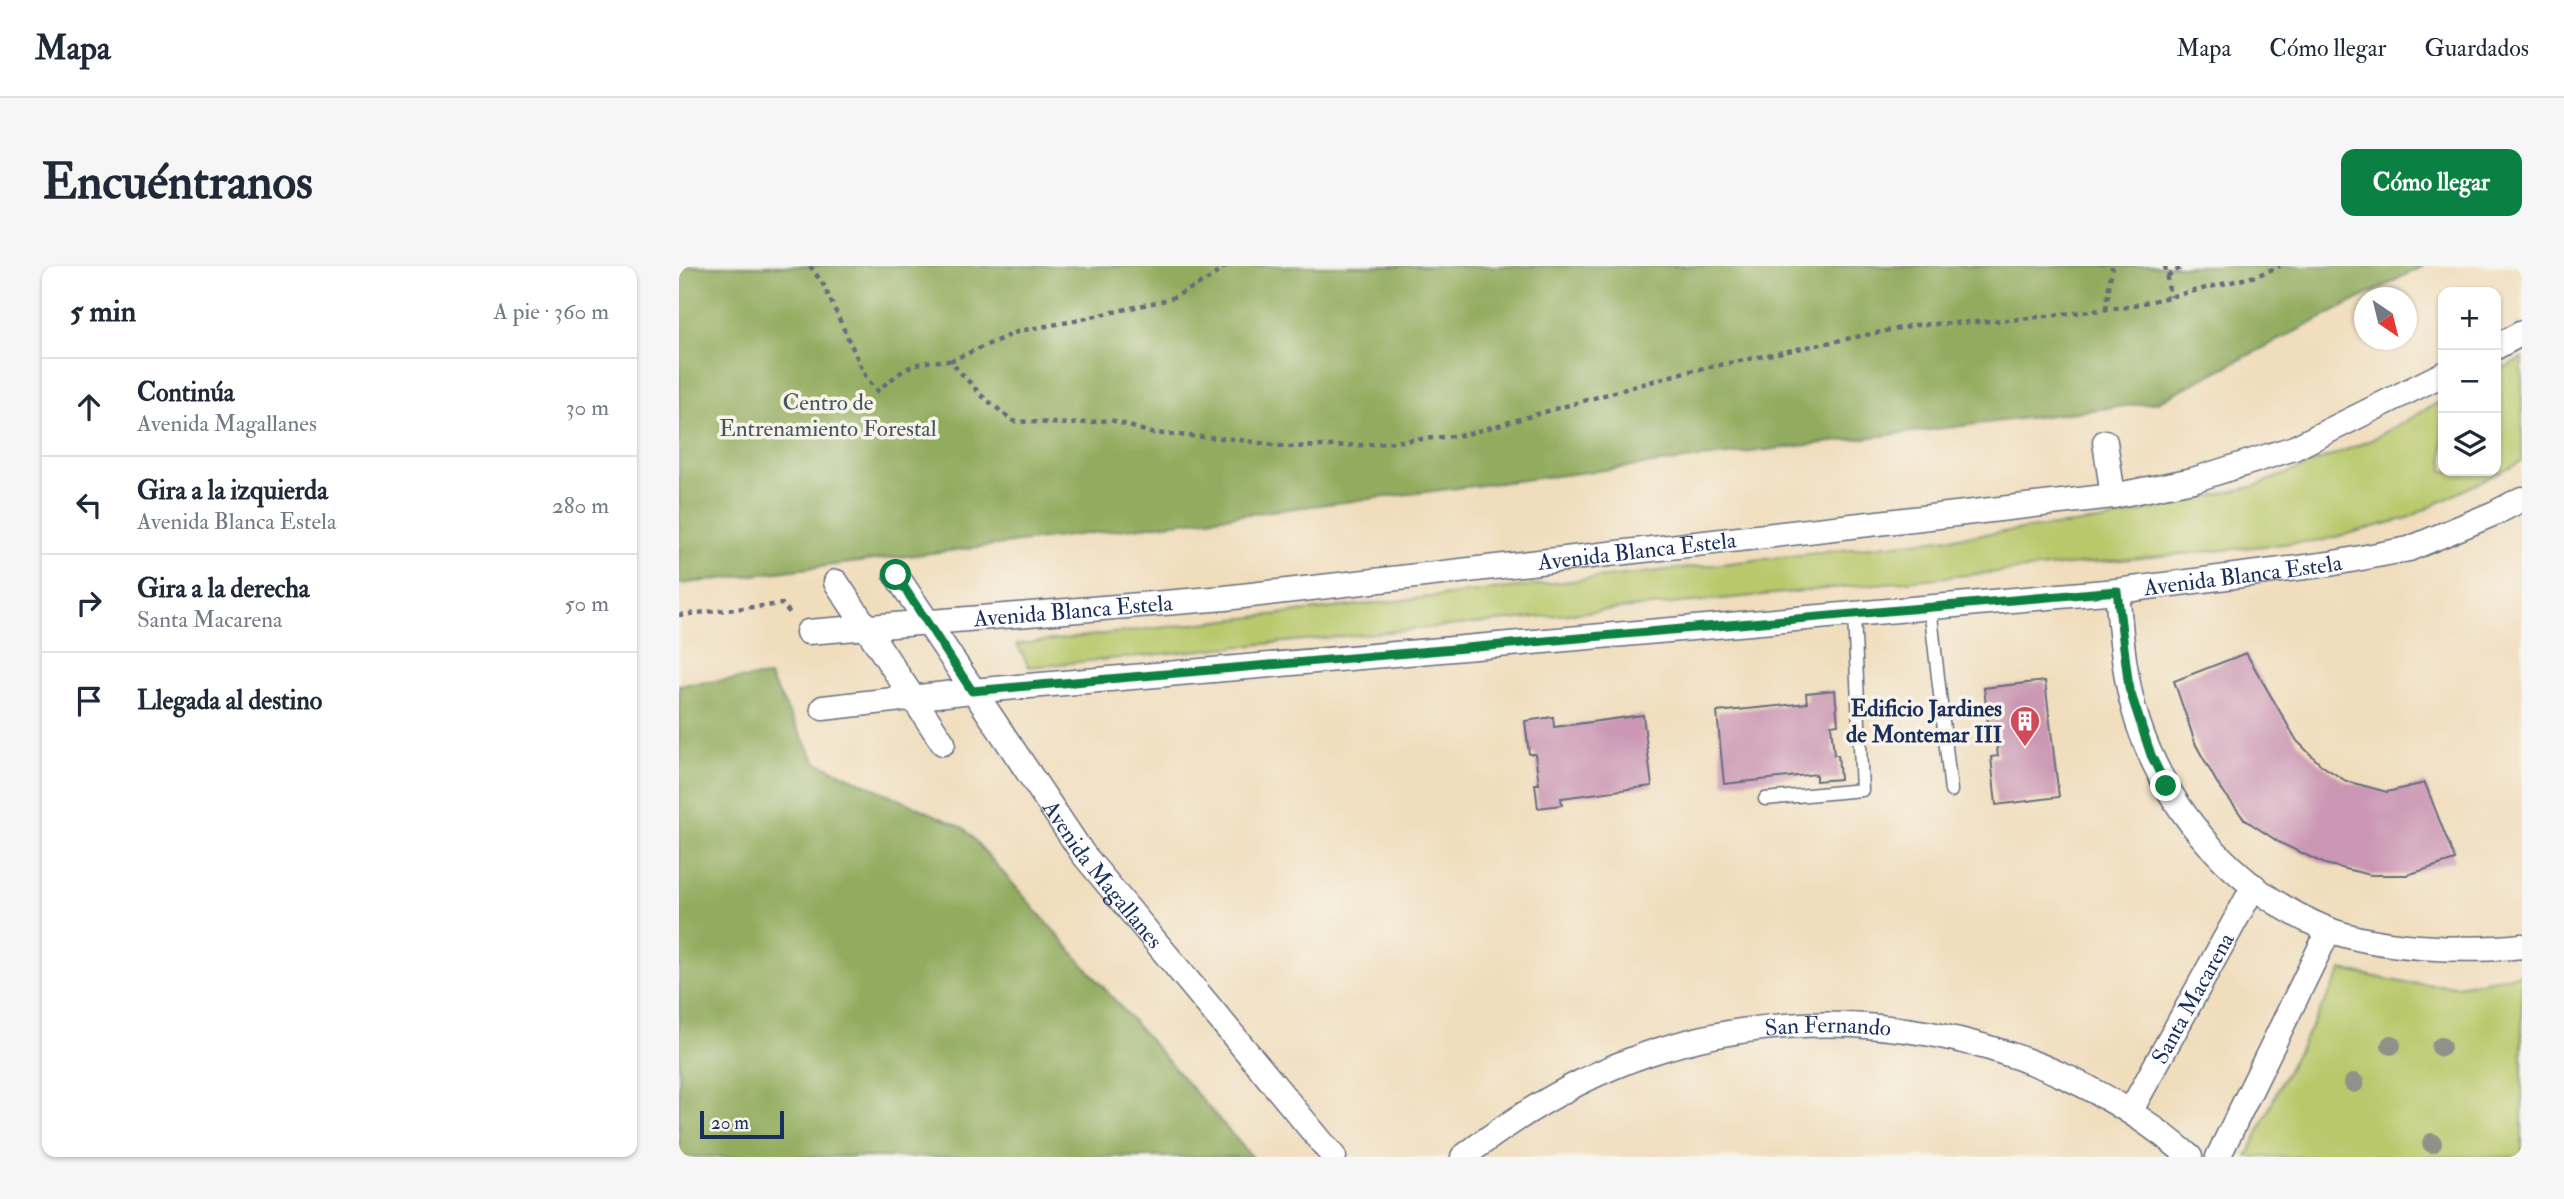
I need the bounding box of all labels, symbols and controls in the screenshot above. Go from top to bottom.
text: Mapa [35,28,111,69]
text: Mapa [2176,33,2231,64]
text: Cómo llegar [2269,33,2386,64]
text: Guardados [2424,33,2529,64]
button: Cómo llegar [2341,149,2522,216]
text: Encuéntranos [42,152,313,213]
north arrow [2354,287,2417,350]
map controls [2438,287,2501,476]
button: + [2438,287,2501,350]
text: 5 min [70,293,136,330]
text: A pie · 360 m [493,297,609,326]
button: − [2438,350,2501,413]
text: Continúa [137,377,235,409]
icon: ahead [70,388,108,426]
park label: Centro de Entrenamiento Forestal [719,388,937,443]
text: 30 m [566,393,609,422]
text: Avenida Magallanes [137,409,317,438]
button: layers [2438,413,2501,476]
text: Gira a la izquierda [137,475,328,507]
icon: left [70,486,108,524]
text: 280 m [552,491,609,520]
text: Avenida Blanca Estela [137,507,336,536]
street label: Avenida Blanca Estela [1535,525,1738,577]
street label: Avenida Blanca Estela [2141,547,2345,602]
route start [880,559,911,590]
text: Gira a la derecha [137,573,310,605]
icon: right [70,584,108,622]
street label: Avenida Blanca Estela [971,588,1174,633]
text: 50 m [565,589,609,618]
text: Santa Macarena [137,605,282,634]
icon: arrive [70,682,108,720]
text: Llegada al destino [137,685,322,717]
place label: Edificio Jardines de Montemar III [1846,694,2002,749]
building icon: Edificio Jardines de Montemar III [2008,704,2042,748]
route end [2150,770,2181,801]
street label: Avenida Magallanes [1036,794,1170,954]
street label: Santa Macarena [2145,927,2241,1069]
street label: San Fernando [1763,1010,1893,1042]
scale bar [700,1108,784,1140]
text: 20 m [711,1111,749,1135]

